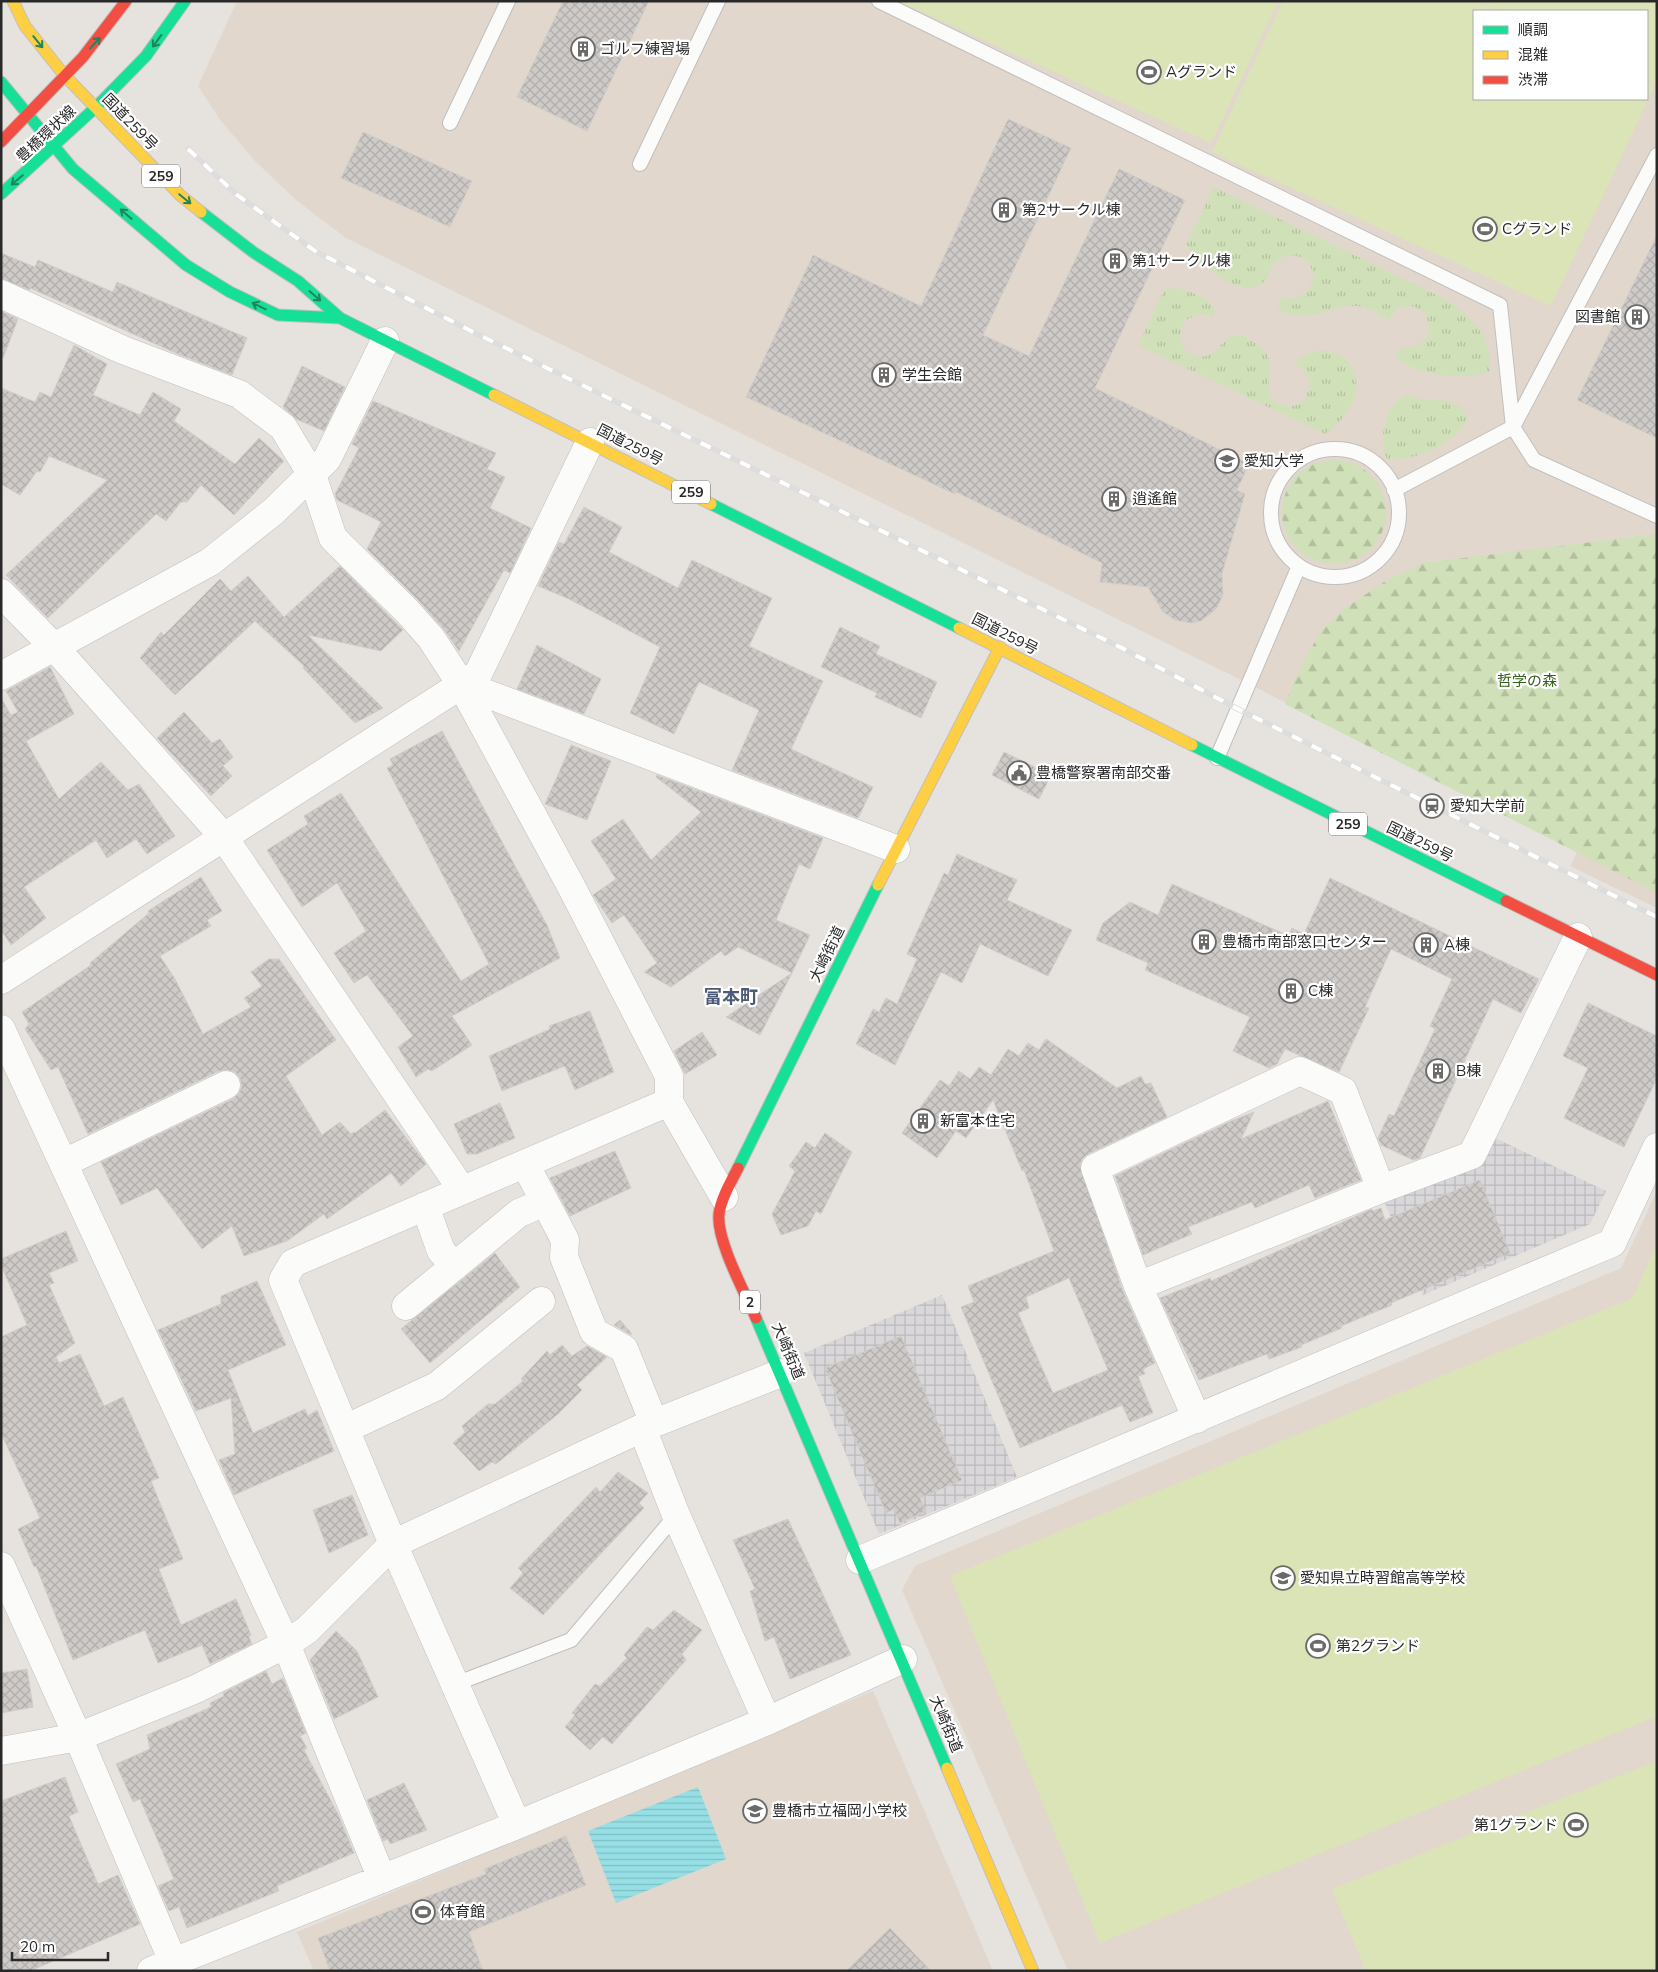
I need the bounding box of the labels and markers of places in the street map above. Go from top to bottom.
building icon: ゴルフ練習場 [570,36,596,62]
place label: ゴルフ練習場 [600,39,690,58]
sports icon: Aグランド [1136,59,1162,85]
place label: Aグランド [1166,62,1237,81]
building icon: 第2サークル棟 [991,197,1017,223]
place label: 第2サークル棟 [1022,200,1121,219]
sports icon: Cグランド [1472,216,1498,242]
place label: Cグランド [1502,219,1572,238]
building icon: 第1サークル棟 [1102,248,1128,274]
place label: 第1サークル棟 [1132,251,1231,270]
building icon: 図書館 [1624,304,1650,330]
place label: 図書館 [1575,307,1620,326]
building icon: 学生会館 [871,362,897,388]
place label: 学生会館 [902,365,962,384]
school or university icon: 愛知大学 [1214,448,1240,474]
place label: 愛知大学 [1244,451,1304,470]
building icon: 逍遙館 [1101,486,1127,512]
place label: 逍遙館 [1132,489,1177,508]
public building icon: 豊橋警察署南部交番 [1006,760,1032,786]
place label: 豊橋警察署南部交番 [1036,763,1171,782]
station icon: 愛知大学前 [1419,793,1445,819]
place label: 愛知大学前 [1450,796,1525,815]
building icon: 豊橋市南部窓口センター [1191,929,1217,955]
place label: 豊橋市南部窓口センター [1222,932,1387,951]
building icon: A棟 [1413,932,1439,958]
place label: A棟 [1444,935,1470,954]
building icon: C棟 [1278,978,1304,1004]
place label: C棟 [1308,981,1333,1000]
building icon: B棟 [1425,1058,1451,1084]
place label: B棟 [1456,1061,1481,1080]
building icon: 新富本住宅 [910,1108,936,1134]
place label: 新富本住宅 [940,1111,1015,1130]
school or university icon: 愛知県立時習館高等学校 [1270,1565,1296,1591]
place label: 愛知県立時習館高等学校 [1300,1568,1465,1587]
sports icon: 第2グランド [1305,1633,1331,1659]
place label: 第2グランド [1336,1636,1420,1655]
school or university icon: 豊橋市立福岡小学校 [742,1798,768,1824]
place label: 豊橋市立福岡小学校 [772,1801,907,1820]
sports icon: 第1グランド [1563,1812,1589,1838]
place label: 第1グランド [1474,1815,1558,1834]
sports icon: 体育館 [410,1899,436,1925]
place label: 体育館 [440,1902,485,1921]

